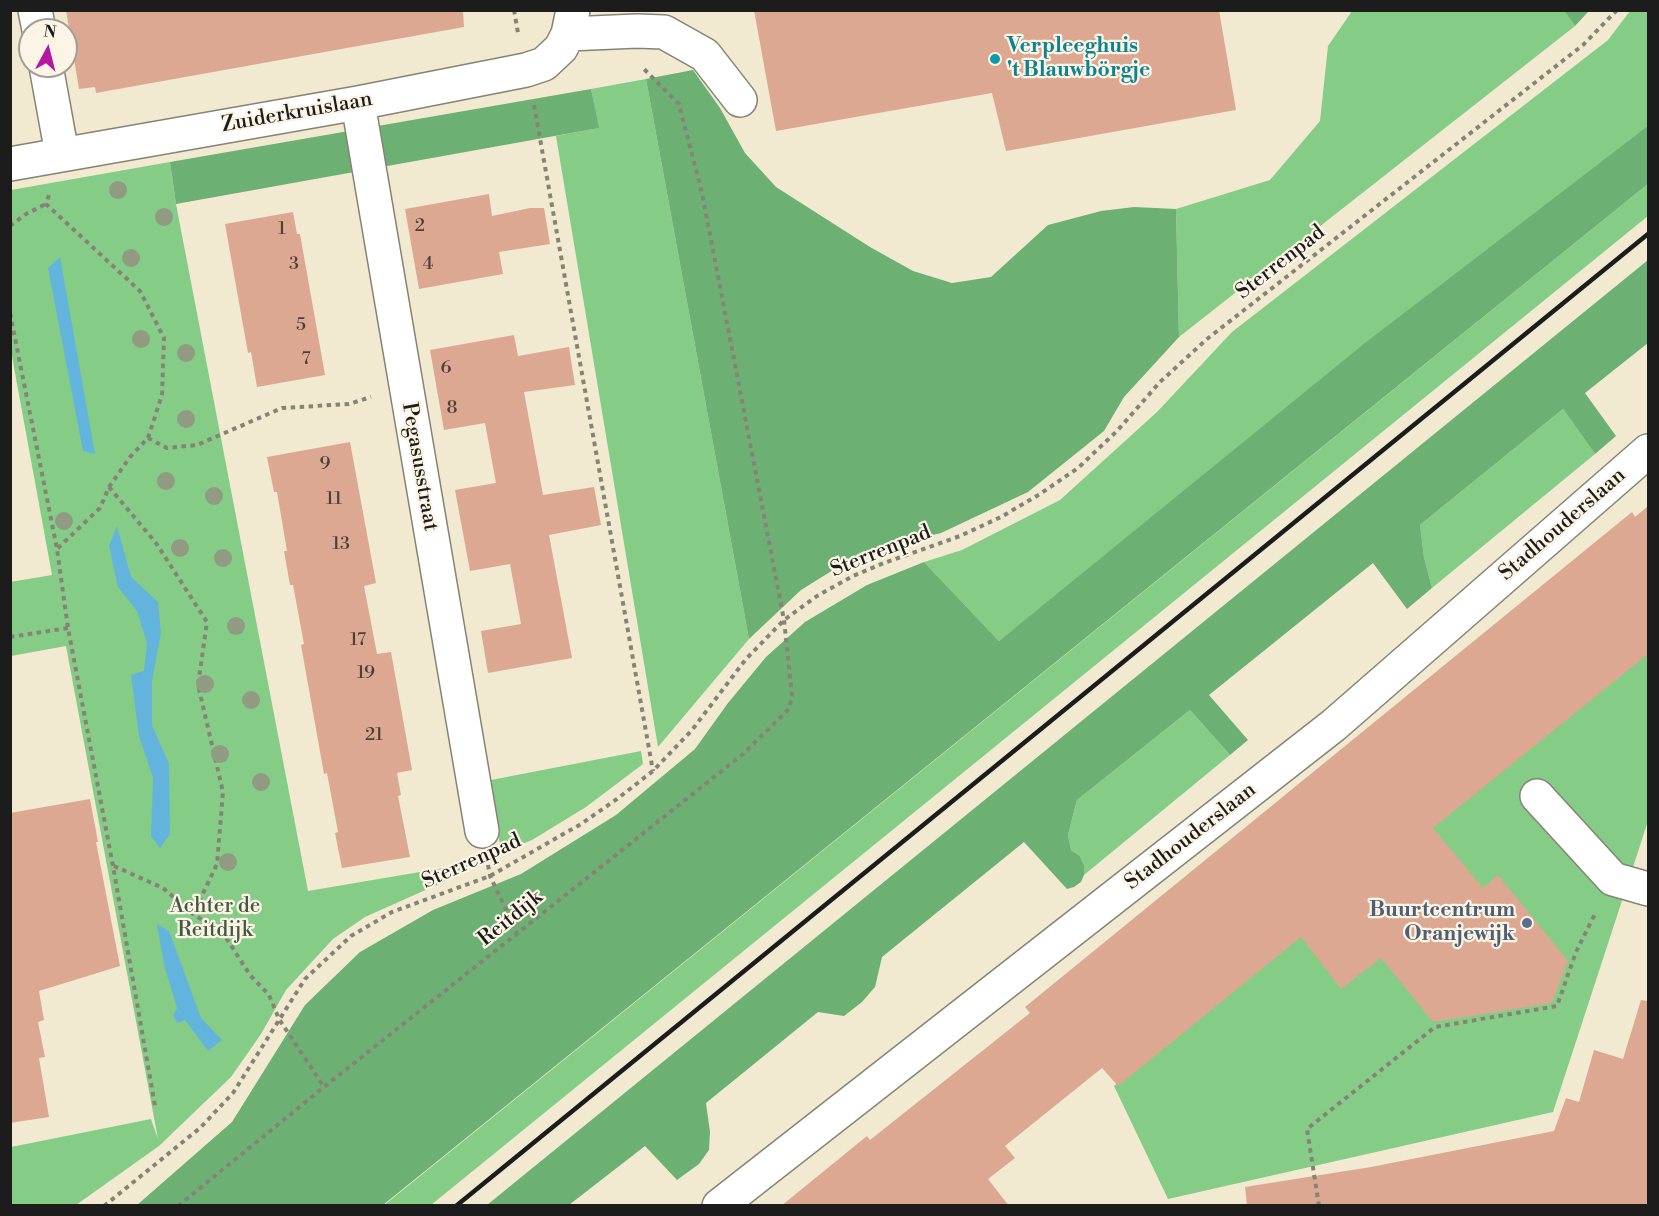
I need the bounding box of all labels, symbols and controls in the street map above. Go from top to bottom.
north arrow [18,18,78,78]
text: N [42,21,57,43]
place label: Verpleeghuis 't Blauwbörgje [1007,34,1150,84]
marker: Verpleeghuis 't Blauwbörgje [988,52,1002,66]
street label: Zuiderkruislaan [220,87,374,139]
house number: 2 [415,216,425,238]
house number: 1 [278,219,286,241]
street label: Sterrenpad [1231,220,1331,306]
house number: 3 [289,254,299,276]
house number: 4 [423,254,433,276]
house number: 5 [296,315,306,337]
house number: 7 [301,349,311,371]
house number: 6 [441,358,451,380]
house number: 8 [446,398,458,420]
street label: Pegasusstraat [395,401,443,533]
house number: 9 [320,454,330,476]
street label: Stadhouderslaan [1495,463,1631,587]
house number: 11 [326,489,342,511]
street label: Sterrenpad [827,520,935,584]
house number: 13 [332,534,350,556]
house number: 17 [350,630,366,652]
house number: 19 [357,663,375,685]
house number: 21 [365,725,383,747]
street label: Stadhouderslaan [1120,778,1262,896]
street label: Sterrenpad [418,829,526,895]
street label: Reitdijk [474,885,548,953]
park label: Achter de Reitdijk [170,894,260,944]
place label: Buurtcentrum Oranjewijk [1369,898,1515,948]
marker: Buurtcentrum Oranjewijk [1520,916,1534,930]

